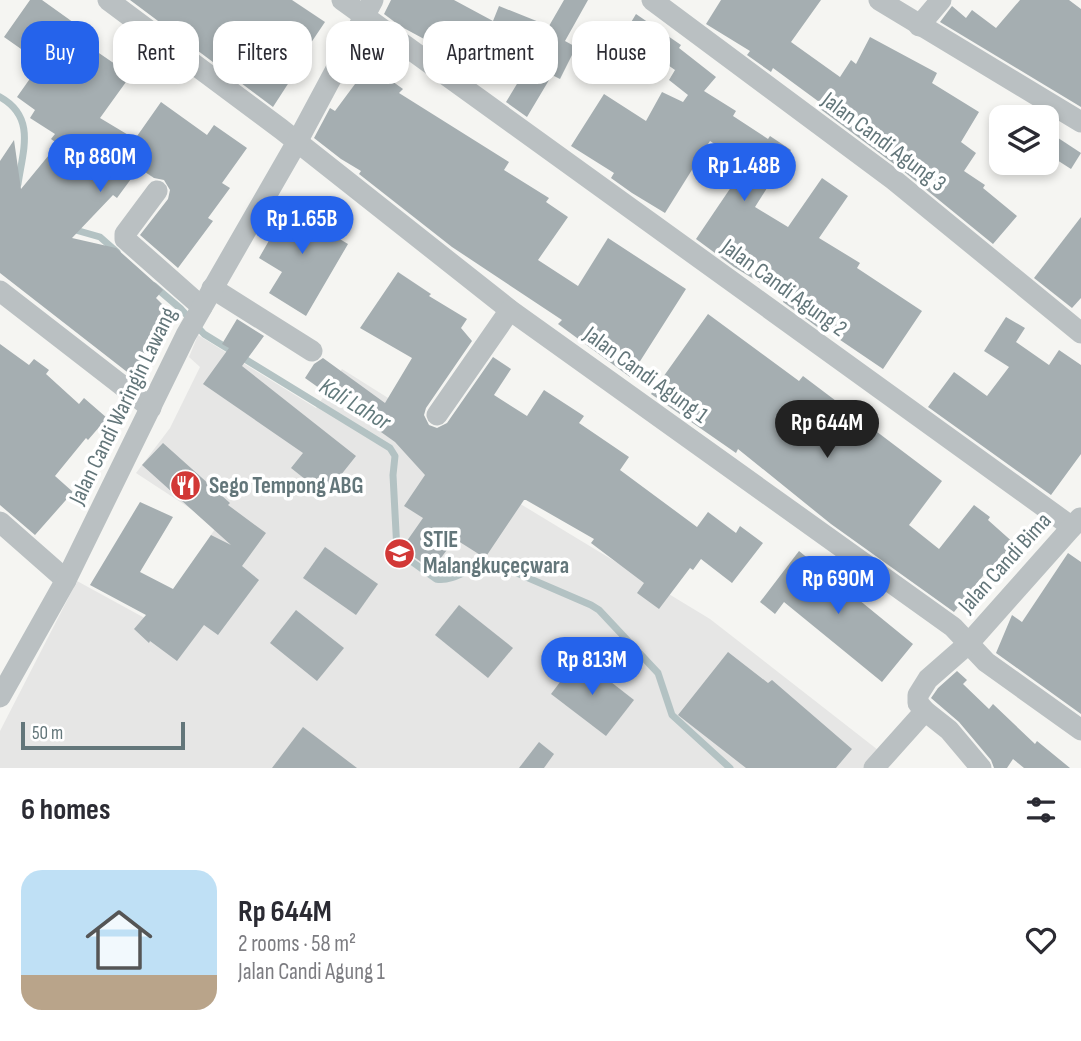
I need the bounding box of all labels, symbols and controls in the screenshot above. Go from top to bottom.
chip: Buy [21,21,99,84]
chip: Rent [113,21,199,84]
chip: Filters [213,21,312,84]
chip: New [326,21,409,84]
chip: Apartment [423,21,558,84]
chip: House [572,21,670,84]
street label: Jalan Candi Agung 3 [815,86,952,198]
map controls [989,105,1059,175]
button: layers [989,105,1059,175]
pin: Rp 880M [35,134,165,194]
text: Rp 880M [64,143,136,171]
pin: Rp 1.48B [672,144,816,203]
text: Rp 1.48B [708,152,780,180]
pin: Rp 1.65B [230,196,374,256]
text: Rp 1.65B [266,205,338,233]
street label: Jalan Candi Agung 2 [715,232,852,343]
street label: Jalan Candi Waringin Lawang [63,303,183,510]
street label: Jalan Candi Agung 1 [578,320,714,429]
water label: Kali Lahor [314,372,397,437]
pin: Rp 644M [762,400,892,460]
text: Rp 644M [791,409,863,437]
restaurant icon: Sego Tempong ABG [169,469,203,503]
place label: Sego Tempong ABG [209,472,364,500]
street label: Jalan Candi Bima [952,507,1057,620]
place label: STIE Malangkuçeçwara [423,526,569,580]
school or university icon: STIE Malangkuçeçwara [383,536,417,570]
pin: Rp 690M [773,556,903,616]
text: Rp 690M [802,565,874,593]
pin: Rp 813M [527,638,657,697]
text: Rp 813M [557,646,627,674]
scale bar [21,719,186,751]
text: 50 m [32,722,63,745]
icon: filters [1022,791,1060,829]
text: 6 homes [21,792,110,828]
text: Rp 644M [238,894,332,930]
icon: home [77,898,161,982]
icon: heart [1022,921,1060,959]
text: 2 rooms · 58 m² [238,930,356,958]
text: Jalan Candi Agung 1 [238,958,385,986]

